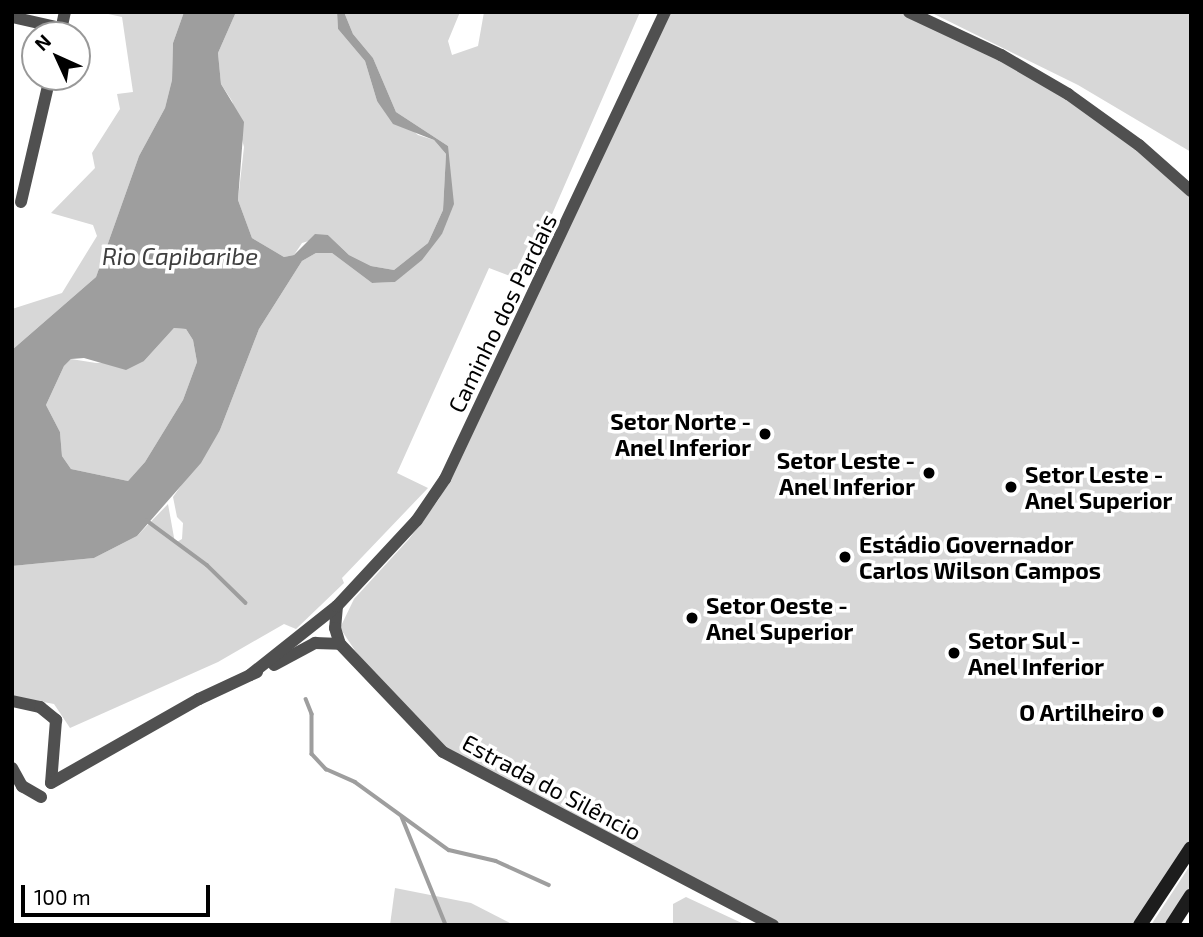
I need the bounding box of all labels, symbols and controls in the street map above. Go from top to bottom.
north arrow [21,21,91,91]
text: N [29,29,55,55]
street label: Caminho dos Pardais [442,209,562,417]
water label: Rio Capibaribe [102,242,258,270]
place label: Setor Norte - Anel Inferior [610,407,751,461]
marker: Setor Norte - Anel Inferior [757,426,773,442]
place label: Setor Leste - Anel Inferior [776,446,915,500]
place label: Setor Leste - Anel Superior [1025,460,1173,514]
marker: Setor Leste - Anel Inferior [921,465,937,481]
marker: Setor Leste - Anel Superior [1003,479,1019,495]
place label: Estádio Governador Carlos Wilson Campos [859,530,1101,584]
marker: Estádio Governador Carlos Wilson Campos [837,549,853,565]
place label: Setor Oeste - Anel Superior [706,591,854,645]
marker: Setor Oeste - Anel Superior [684,610,700,626]
place label: Setor Sul - Anel Inferior [968,626,1105,680]
marker: Setor Sul - Anel Inferior [946,645,962,661]
place label: O Artilheiro [1019,698,1144,726]
marker: O Artilheiro [1150,704,1166,720]
street label: Estrada do Silêncio [458,728,646,846]
scale bar [24,870,214,914]
text: 100 m [34,884,91,909]

